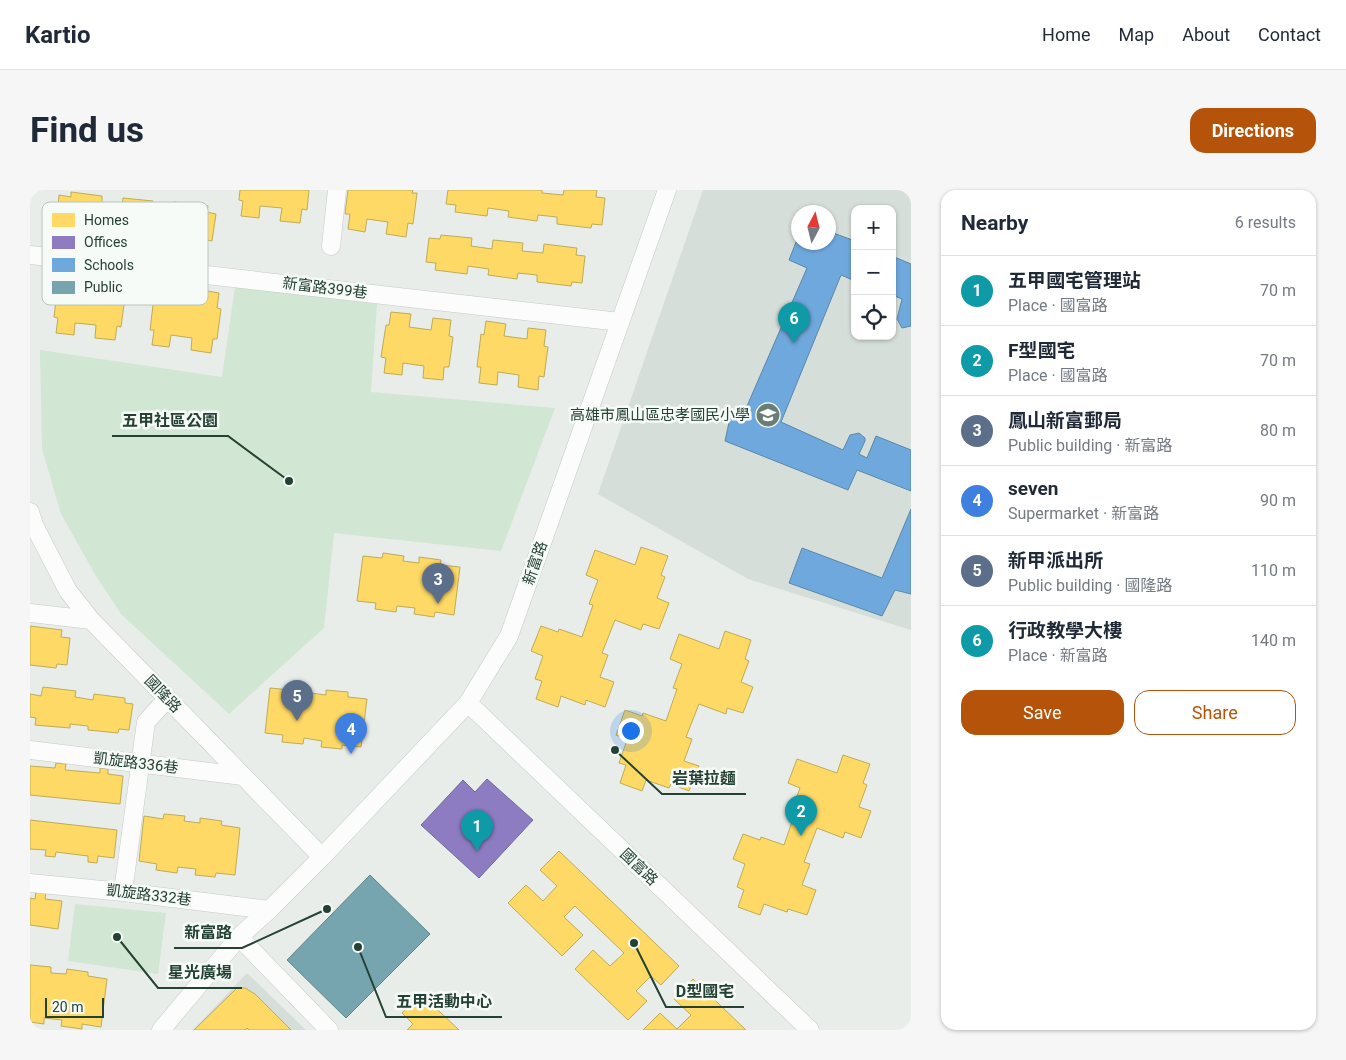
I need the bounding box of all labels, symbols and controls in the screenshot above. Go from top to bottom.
text: Kartio [25,21,91,49]
text: Home [1042,24,1091,45]
text: Map [1119,24,1154,45]
text: About [1182,24,1230,45]
text: Contact [1258,24,1321,45]
button: Directions [1190,108,1316,153]
text: Find us [30,110,144,151]
legend [42,202,208,305]
north arrow [791,205,836,250]
map controls [851,205,896,340]
button: + [851,205,896,250]
text: Nearby [961,211,1028,235]
text: Homes [84,212,129,228]
text: 6 results [1235,213,1296,232]
text: Offices [84,234,128,250]
button: − [851,250,896,295]
text: Schools [84,257,134,273]
text: 五甲國宅管理站 [1008,269,1141,292]
street label: 新富路399巷 [282,274,368,302]
text: Public [84,279,123,295]
text: 1 [972,281,982,300]
text: 70 m [1260,281,1296,300]
button: locate [851,295,896,340]
text: Place · 國富路 [1008,296,1108,315]
pin: 6 [778,302,810,343]
text: F型國宅 [1008,339,1075,362]
text: 2 [972,351,982,370]
text: 70 m [1260,351,1296,370]
text: Place · 國富路 [1008,366,1108,385]
school or university icon: 高雄市鳳山區忠孝國民小學 [755,402,781,428]
callout: 五甲社區公園 [112,405,228,436]
place label: 高雄市鳳山區忠孝國民小學 [570,406,750,424]
text: 鳳山新富郵局 [1008,409,1122,432]
text: 五甲社區公園 [122,411,218,430]
text: 3 [972,421,982,440]
text: 80 m [1260,421,1296,440]
text: Public building · 新富路 [1008,436,1172,455]
text: seven [1008,477,1058,500]
text: 4 [972,491,982,510]
text: 90 m [1260,491,1296,510]
text: Supermarket · 新富路 [1008,504,1159,523]
street label: 新富路 [519,539,551,587]
text: 新甲派出所 [1008,549,1103,572]
text: 5 [972,561,982,580]
text: 110 m [1251,561,1296,580]
pin: 3 [422,563,454,604]
text: Public building · 國隆路 [1008,576,1172,595]
text: 行政教學大樓 [1008,619,1122,642]
text: 6 [972,631,982,650]
text: 140 m [1251,631,1296,650]
text: Place · 新富路 [1008,646,1108,665]
street label: 國隆路 [141,672,185,716]
pin: 5 [281,680,313,721]
button: Save [961,690,1124,735]
button: Share [1134,690,1296,735]
pin: 4 [335,713,367,754]
your location [618,718,644,744]
street label: 凱旋路336巷 [93,749,179,777]
callout: 岩葉拉麵 [662,763,746,794]
text: 岩葉拉麵 [672,769,736,788]
pin: 2 [785,795,817,836]
pin: 1 [461,810,493,851]
street label: 國富路 [617,845,661,889]
street label: 凱旋路332巷 [106,881,192,909]
callout: 新富路 [174,917,242,948]
text: 新富路 [184,923,232,942]
callout: 星光廣場 [158,957,242,988]
text: 星光廣場 [168,963,232,982]
callout: D型國宅 [666,976,744,1007]
text: D型國宅 [676,982,734,1001]
callout: 五甲活動中心 [386,986,502,1017]
text: 五甲活動中心 [396,992,492,1011]
scale bar [45,995,104,1018]
text: 20 m [52,999,84,1015]

